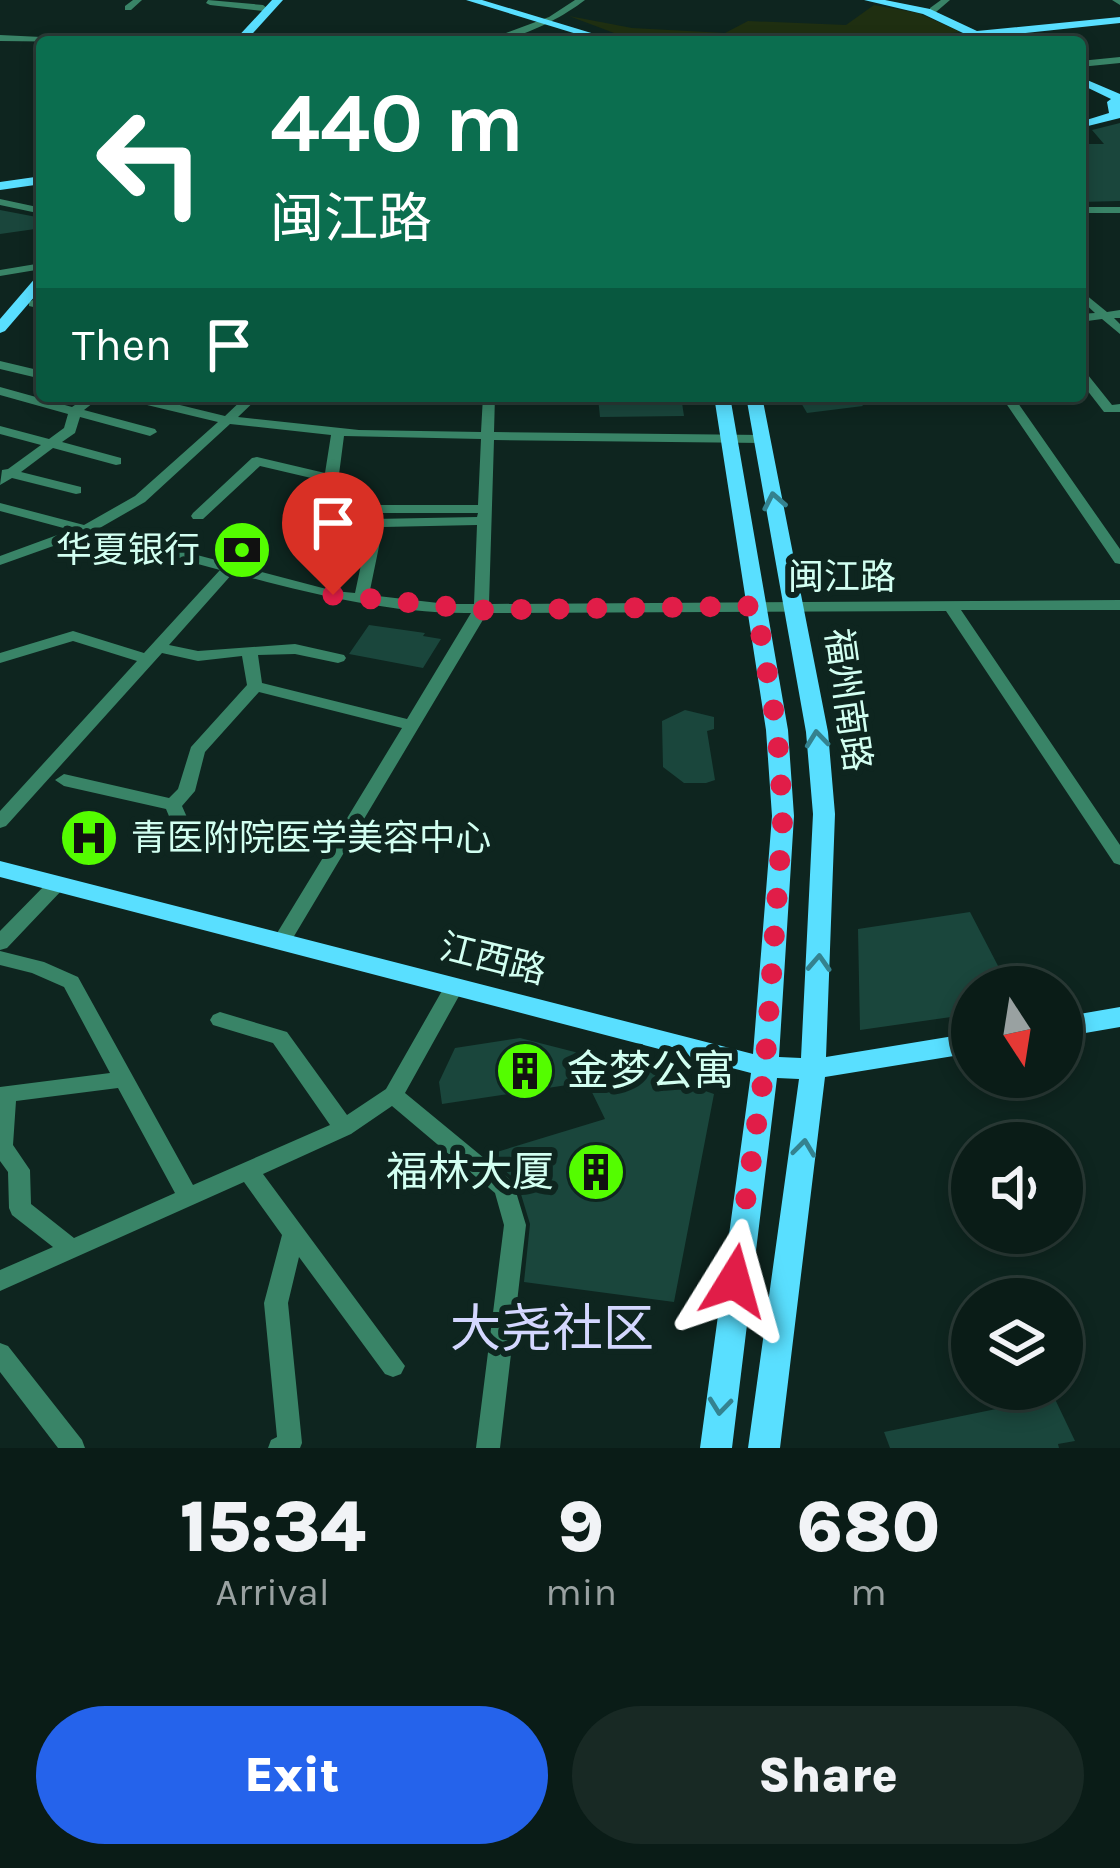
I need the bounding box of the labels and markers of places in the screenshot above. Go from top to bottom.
pin [282,472,384,595]
bank icon: 华夏银行 [211,519,273,581]
place label: 华夏银行 [56,529,200,571]
hospital icon: 青医附院医学美容中心 [58,807,120,869]
place label: 青医附院医学美容中心 [131,817,491,859]
building icon: 金梦公寓 [494,1040,556,1102]
place label: 金梦公寓 [567,1046,735,1096]
building icon: 福林大厦 [565,1141,627,1203]
place label: 福林大厦 [386,1147,554,1197]

